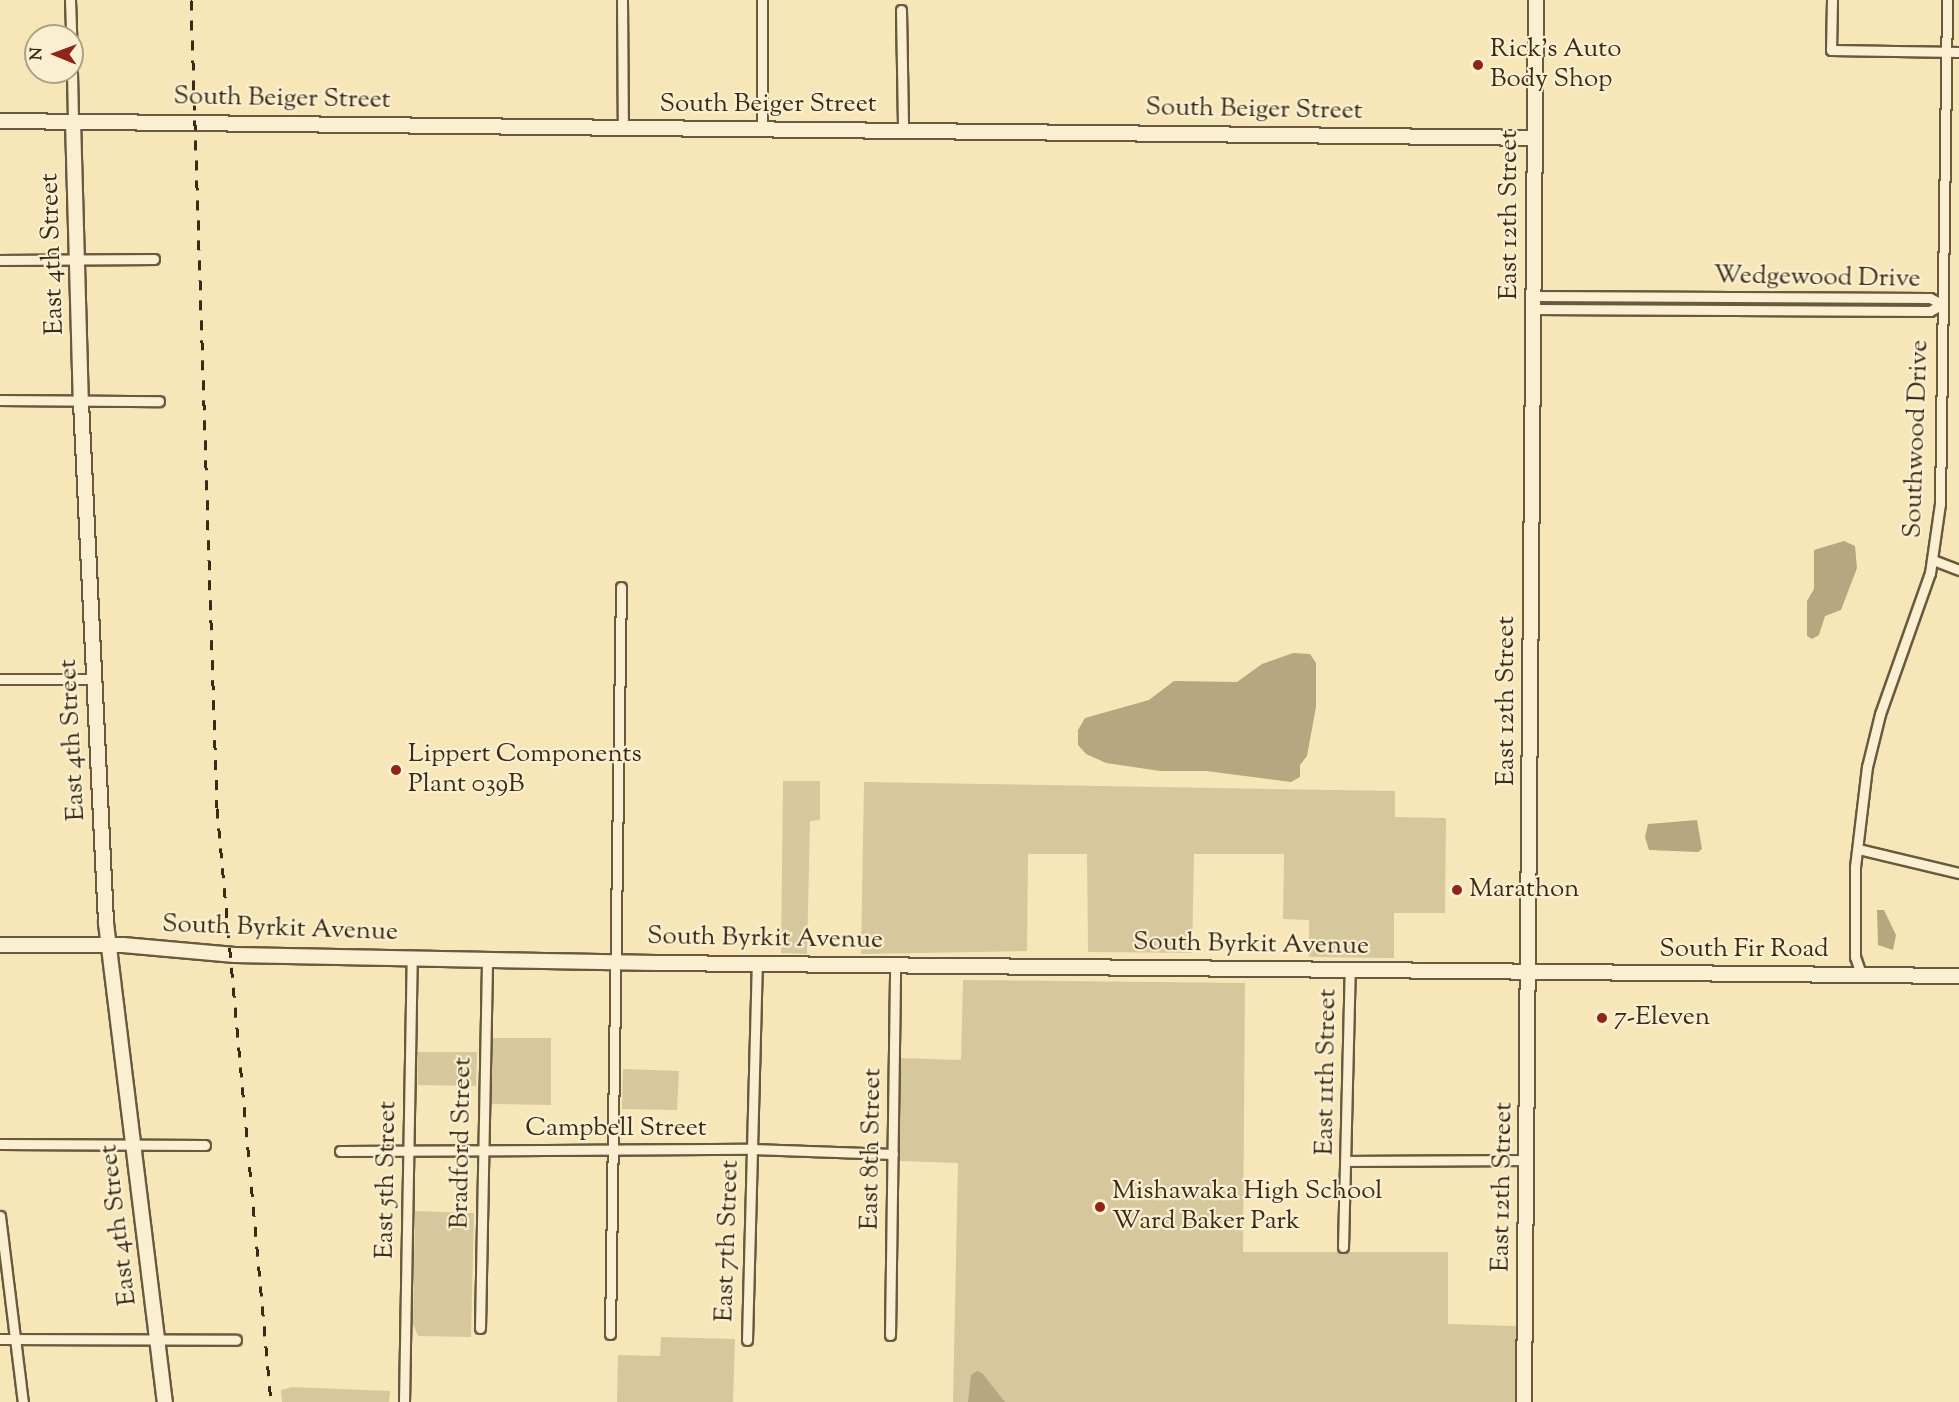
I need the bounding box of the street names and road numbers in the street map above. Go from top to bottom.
street label: South Beiger Street [173,82,391,116]
street label: South Beiger Street [659,89,877,121]
street label: South Beiger Street [1145,93,1363,127]
street label: East 12th Street [1494,130,1526,300]
street label: East 4th Street [35,172,71,336]
street label: Wedgewood Drive [1713,261,1921,295]
street label: Southwood Drive [1898,339,1936,539]
street label: East 12th Street [1491,616,1523,786]
street label: East 4th Street [53,658,93,822]
street label: South Byrkit Avenue [162,909,398,949]
street label: South Byrkit Avenue [647,921,883,957]
street label: South Byrkit Avenue [1133,927,1369,963]
street label: South Fir Road [1659,934,1829,966]
street label: East 11th Street [1310,988,1344,1156]
street label: Bradford Street [445,1057,479,1229]
street label: East 8th Street [855,1068,889,1230]
street label: East 5th Street [370,1101,404,1259]
street label: East 12th Street [1486,1102,1520,1272]
street label: Campbell Street [525,1113,707,1145]
street label: East 4th Street [94,1143,144,1307]
street label: East 7th Street [710,1159,746,1323]

